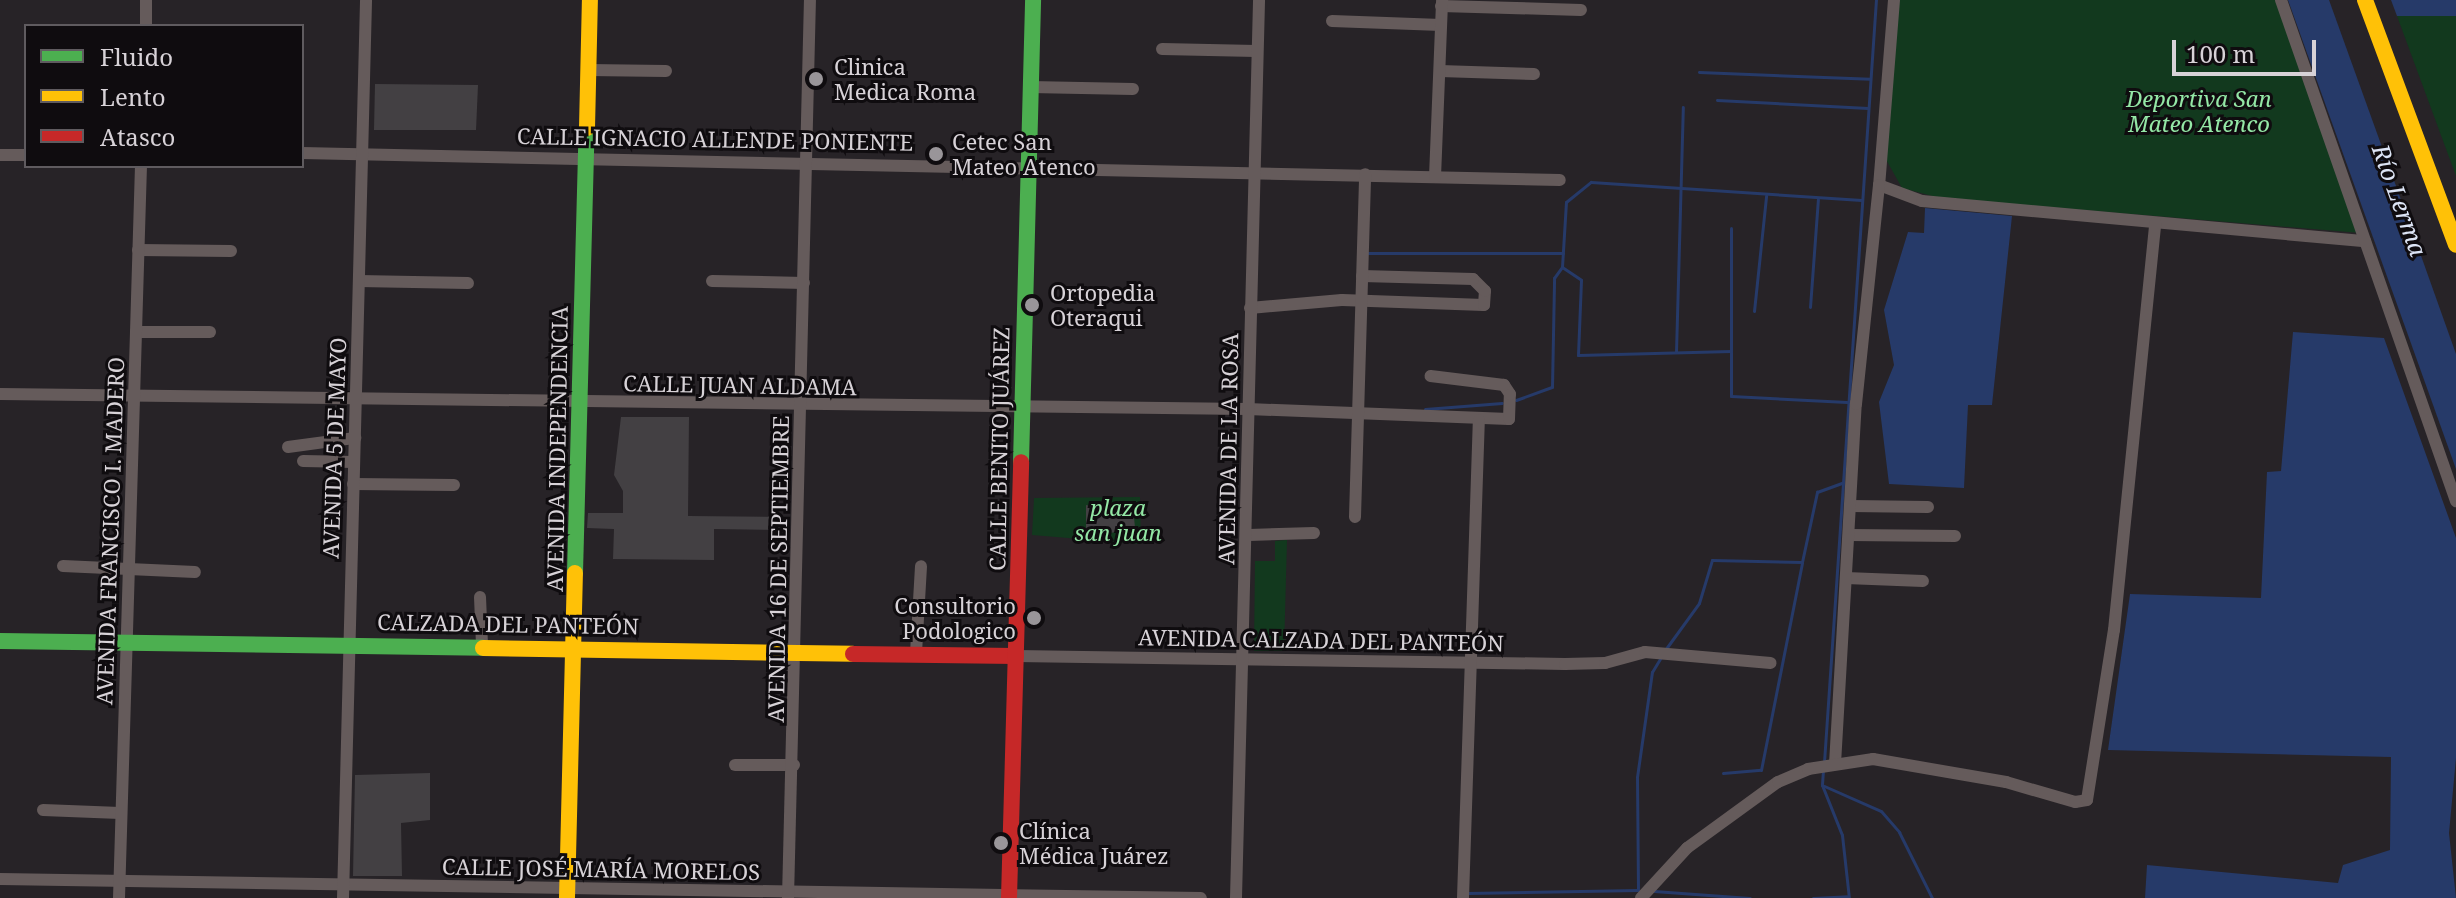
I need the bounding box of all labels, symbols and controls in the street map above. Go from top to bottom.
legend [24,24,304,168]
scale bar [2176,24,2320,74]
text: 100 m [2186,37,2255,70]
text: Fluido [100,40,173,73]
place label: Clinica Medica Roma [834,53,976,104]
marker: Clinica Medica Roma [805,68,827,90]
text: Lento [100,80,166,113]
park label: Deportiva San Mateo Atenco [2126,85,2272,136]
text: Atasco [100,120,175,153]
street label: CALLE IGNACIO ALLENDE PONIENTE [517,122,913,156]
place label: Cetec San Mateo Atenco [952,128,1096,180]
water label: Río Lerma [2367,140,2433,260]
marker: Cetec San Mateo Atenco [927,145,945,163]
place label: Ortopedia Oteraqui [1050,279,1155,330]
marker: Ortopedia Oteraqui [1021,294,1043,316]
street label: AVENIDA INDEPENDENCIA [541,306,573,592]
street label: CALLE BENITO JUÁREZ [984,327,1014,571]
street label: AVENIDA DE LA ROSA [1213,333,1243,565]
street label: AVENIDA 5 DE MAYO [317,337,351,559]
street label: AVENIDA FRANCISCO I. MADERO [91,357,129,705]
street label: CALLE JUAN ALDAMA [623,370,857,400]
street label: AVENIDA 16 DE SEPTIEMBRE [762,415,794,723]
park label: plaza san juan [1074,494,1162,546]
place label: Consultorio Podologico [894,592,1016,644]
marker: Consultorio Podologico [1023,607,1045,629]
street label: CALZADA DEL PANTEÓN [377,609,639,639]
street label: AVENIDA CALZADA DEL PANTEÓN [1138,624,1504,656]
place label: Clínica Médica Juárez [1019,817,1168,868]
marker: Clínica Médica Juárez [990,832,1012,854]
street label: CALLE JOSÉ MARÍA MORELOS [442,853,760,885]

